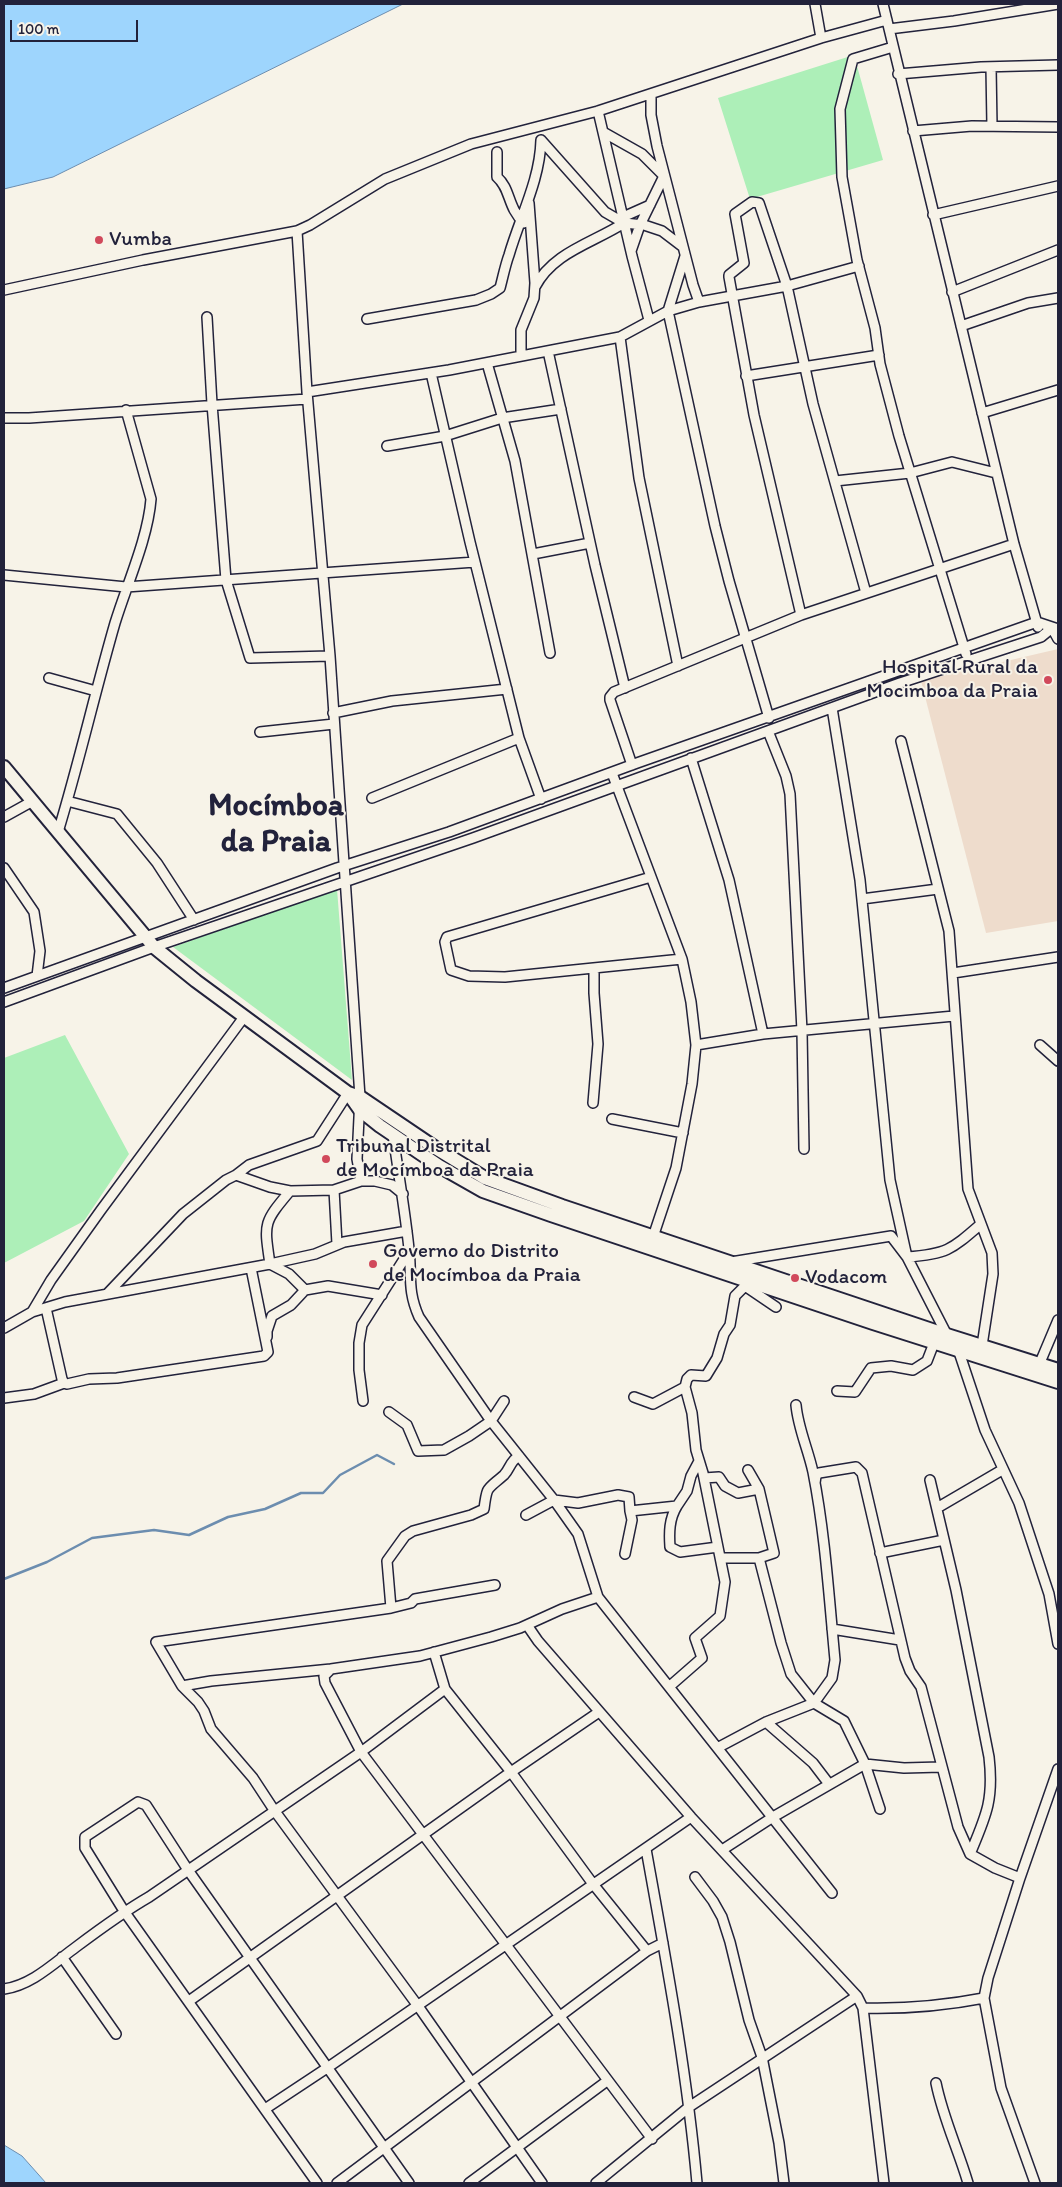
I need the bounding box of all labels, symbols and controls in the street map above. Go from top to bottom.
scale bar [12,10,140,42]
text: 100 m [18,20,59,38]
place label: Vumba [109,227,172,253]
marker: Vumba [93,234,105,246]
place label: Hospital Rural da Mocimboa da Praia [866,655,1038,705]
marker: Hospital Rural da Mocimboa da Praia [1042,674,1054,686]
district label: Mocímboa da Praia [208,788,344,861]
place label: Tribunal Distrital de Mocímboa da Praia [336,1134,534,1184]
marker: Tribunal Distrital de Mocímboa da Praia [320,1153,332,1165]
place label: Governo do Distrito de Mocímboa da Praia [383,1239,581,1289]
marker: Governo do Distrito de Mocímboa da Praia [367,1258,379,1270]
place label: Vodacom [805,1265,887,1291]
marker: Vodacom [789,1272,801,1284]

